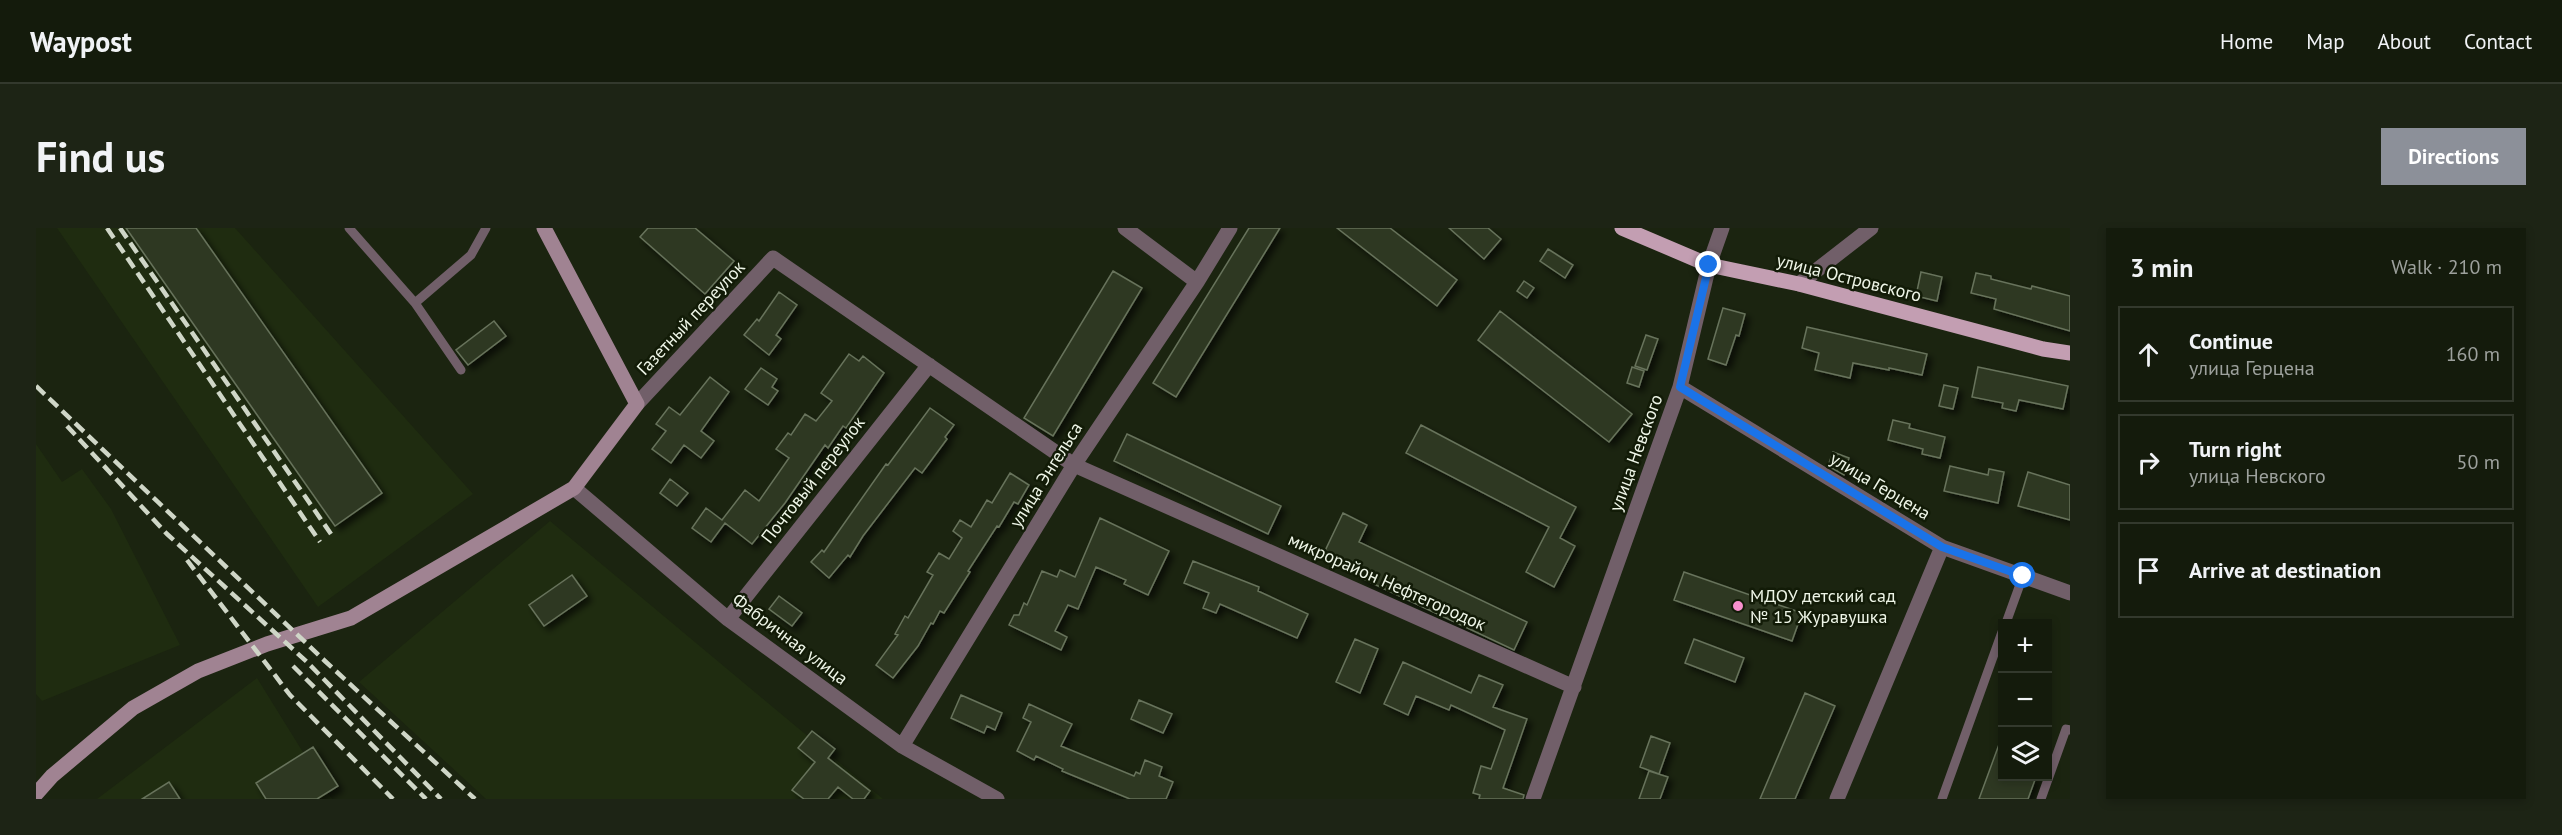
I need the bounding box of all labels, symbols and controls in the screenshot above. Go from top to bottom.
text: Waypost [30,23,132,60]
text: Home [2220,28,2273,55]
text: Map [2306,28,2345,55]
text: About [2378,28,2431,55]
text: Contact [2464,28,2532,55]
button: Directions [2381,128,2526,185]
text: Find us [36,129,165,184]
street label: улица Островского [1774,248,1924,307]
route end [1695,251,1721,277]
text: 3 min [2130,251,2193,284]
text: Walk · 210 m [2391,254,2502,280]
street label: Газетный переулок [632,255,750,380]
text: Continue [2189,327,2273,355]
icon: ahead [2132,338,2165,371]
text: 160 m [2446,341,2500,367]
text: улица Герцена [2189,355,2315,381]
street label: улица Невского [1604,391,1667,515]
street label: Почтовый переулок [756,411,870,548]
street label: улица Энгельса [1004,418,1087,532]
text: Turn right [2189,435,2281,463]
icon: right [2132,446,2165,479]
street label: улица Герцена [1826,447,1935,525]
text: 50 m [2457,449,2500,475]
text: улица Невского [2189,463,2326,489]
street label: микрорайон Нефтегородок [1285,527,1490,636]
icon: arrive [2132,554,2165,587]
text: Arrive at destination [2189,556,2381,584]
route start [2009,562,2035,588]
place label: МДОУ детский сад № 15 Журавушка [1750,584,1896,628]
street label: Фабричная улица [728,588,853,690]
marker: МДОУ детский сад № 15 Журавушка [1731,599,1745,613]
map controls [1998,619,2052,781]
button: + [1998,619,2052,673]
button: − [1998,673,2052,727]
button: layers [1998,727,2052,781]

